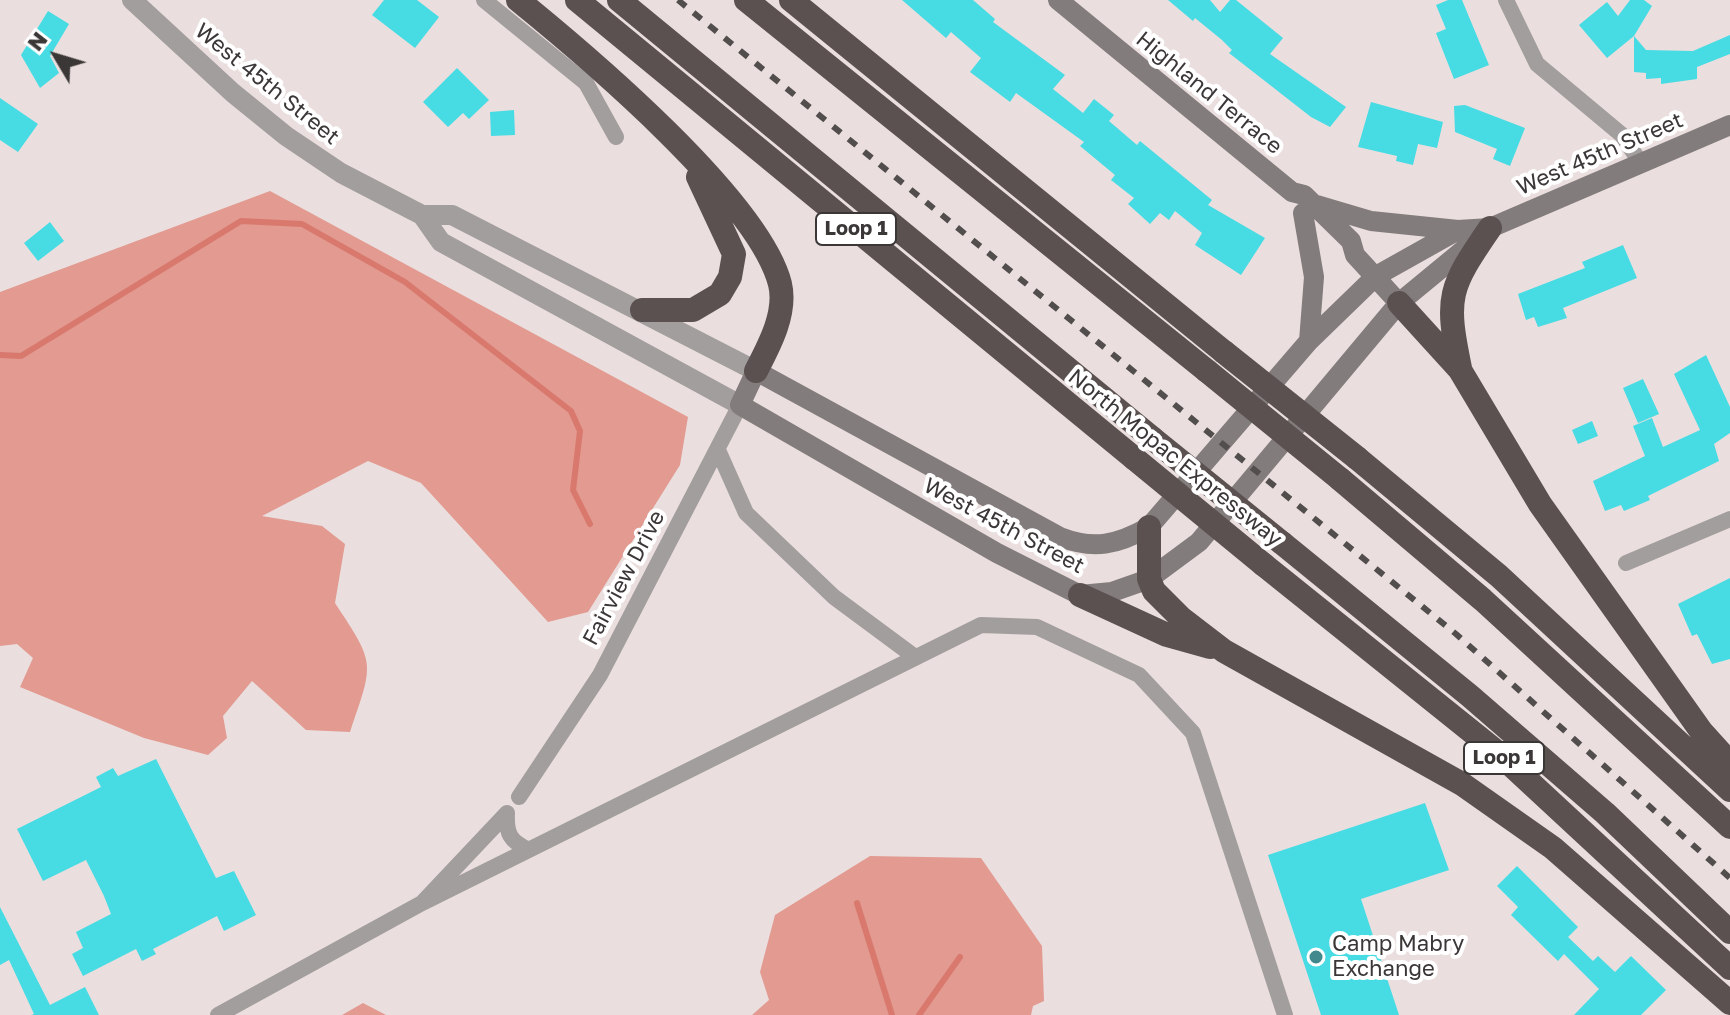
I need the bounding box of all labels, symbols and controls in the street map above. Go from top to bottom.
north arrow [16,16,96,96]
street label: West 45th Street [189,18,345,150]
text: N [21,26,52,56]
street label: Highland Terrace [1131,26,1287,160]
street label: West 45th Street [1513,107,1687,201]
road number: Loop 1 [816,213,896,245]
street label: North Mopac Expressway [1063,364,1287,552]
street label: West 45th Street [919,473,1089,579]
street label: Fairview Drive [577,506,671,650]
road number: Loop 1 [1464,742,1544,774]
place label: Camp Mabry Exchange [1332,931,1464,982]
marker: Camp Mabry Exchange [1307,948,1325,966]

